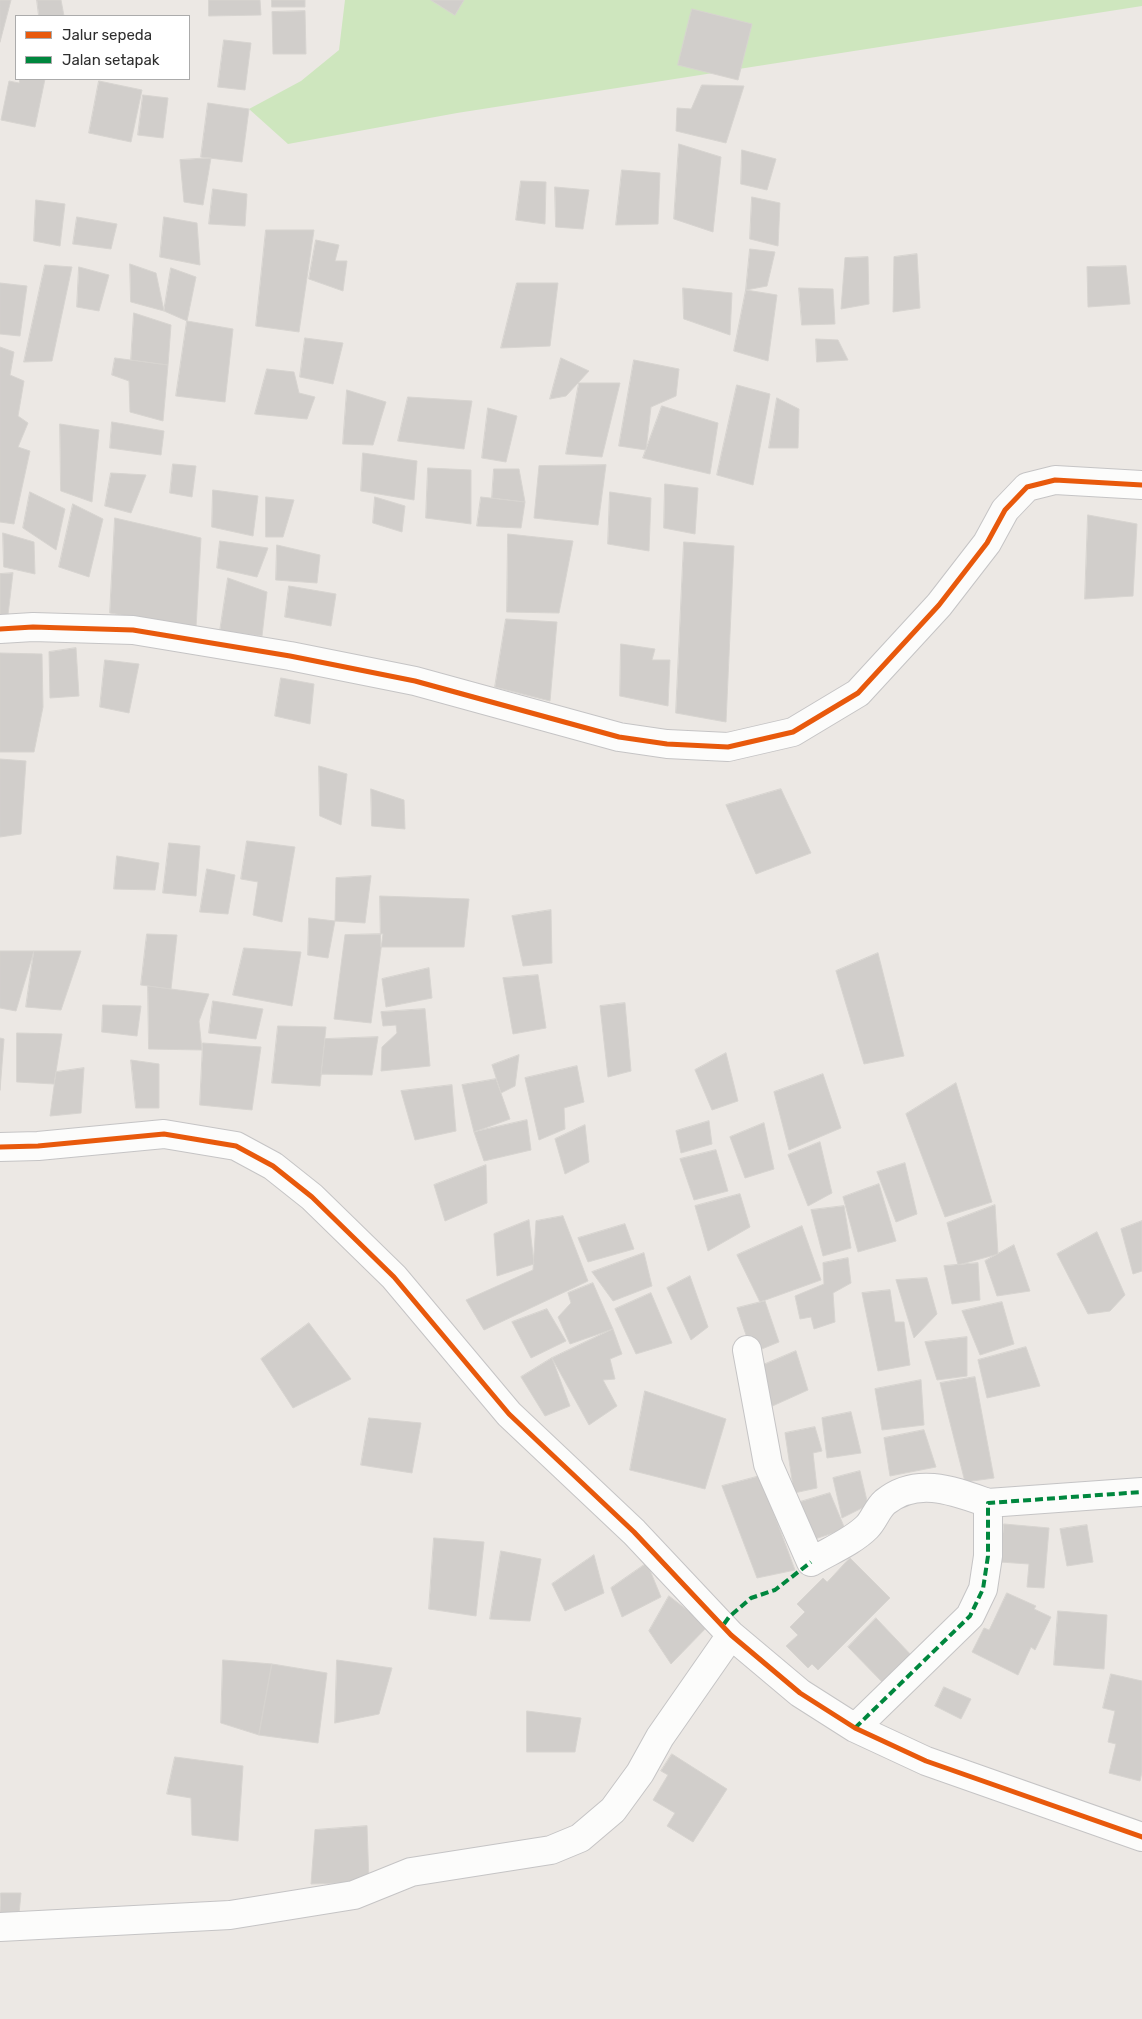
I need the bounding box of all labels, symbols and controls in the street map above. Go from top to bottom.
legend [15,15,190,80]
text: Jalur sepeda [62,26,152,44]
text: Jalan setapak [62,51,160,69]

